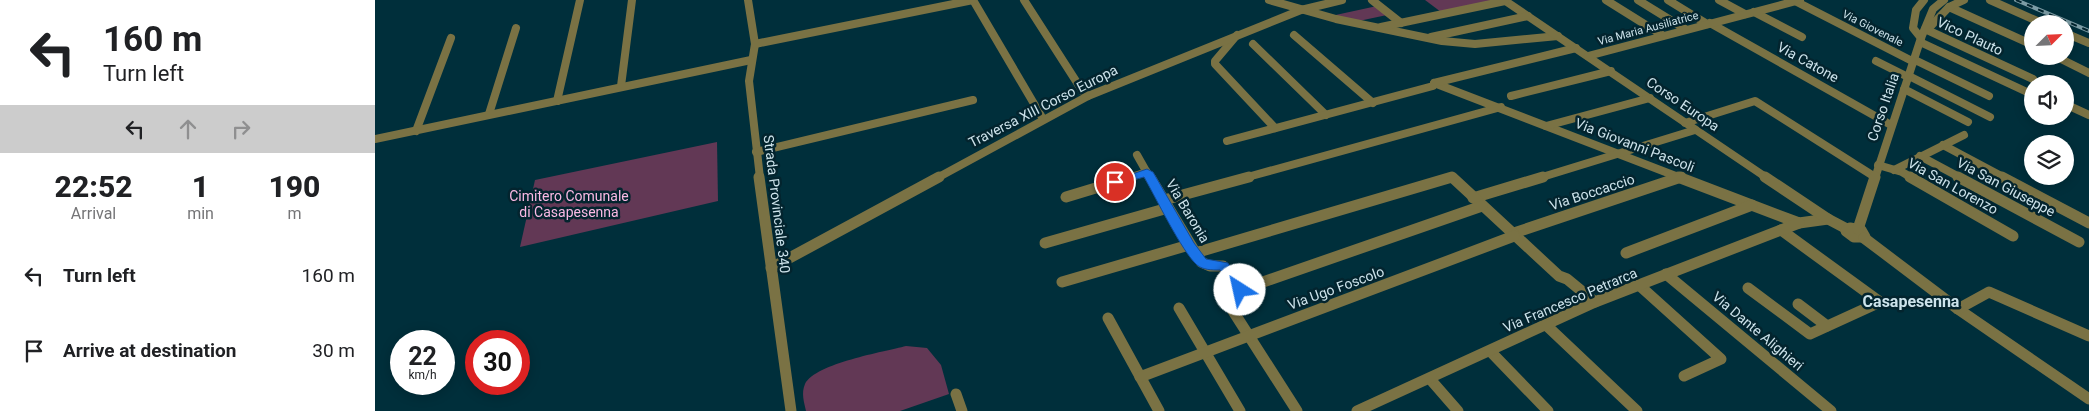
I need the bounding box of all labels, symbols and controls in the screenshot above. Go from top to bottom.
street label: Via Giovenale [1840,8,1905,49]
street label: Via Maria Ausiliatrice [1596,9,1700,48]
street label: Vico Plauto [1934,14,2006,58]
north arrow [2024,15,2074,65]
map controls [2024,15,2074,185]
text: 160 m [103,19,202,60]
icon: left [20,20,85,85]
street label: Via Catone [1775,39,1841,85]
text: Turn left [103,61,184,86]
street label: Traversa XIII Corso Europa [966,61,1120,151]
street label: Corso Italia [1864,71,1902,143]
street label: Corso Europa [1644,74,1722,134]
button: sound [2024,75,2074,125]
icon: left [121,115,149,143]
icon: ahead [174,115,202,143]
icon: right [227,115,255,143]
street label: Via Giovanni Pascoli [1573,115,1697,175]
street label: Strada Provinciale 340 [761,134,793,274]
button: layers [2024,135,2074,185]
street label: Via San Giuseppe [1954,154,2058,220]
street label: Via San Lorenzo [1905,155,2001,217]
pin [1094,161,1136,203]
icon: arrive [1101,168,1129,196]
text: 22:52 [55,169,133,204]
text: 1 [192,169,209,204]
text: 190 [268,169,320,204]
street label: Via Boccaccio [1547,171,1637,213]
street label: Via Baronia [1163,176,1213,246]
park label: Cimitero Comunale di Casapesenna [509,188,629,220]
text: Arrival [71,204,116,223]
text: min [187,204,214,223]
text: m [287,204,301,223]
icon: left [20,262,48,290]
position arrow [1213,263,1265,315]
street label: Via Ugo Foscolo [1286,263,1386,313]
text: Turn left [63,264,136,287]
text: 160 m [302,264,355,287]
street label: Via Francesco Petrarca [1501,265,1639,335]
street label: Via Dante Alighieri [1709,288,1807,374]
district label: Casapesenna [1863,292,1960,311]
speed limit sign: 30 [465,330,530,395]
icon: arrive [20,337,48,365]
text: Arrive at destination [63,339,236,362]
text: 30 m [312,339,355,362]
text: 22 [408,342,437,371]
text: km/h [408,368,437,382]

